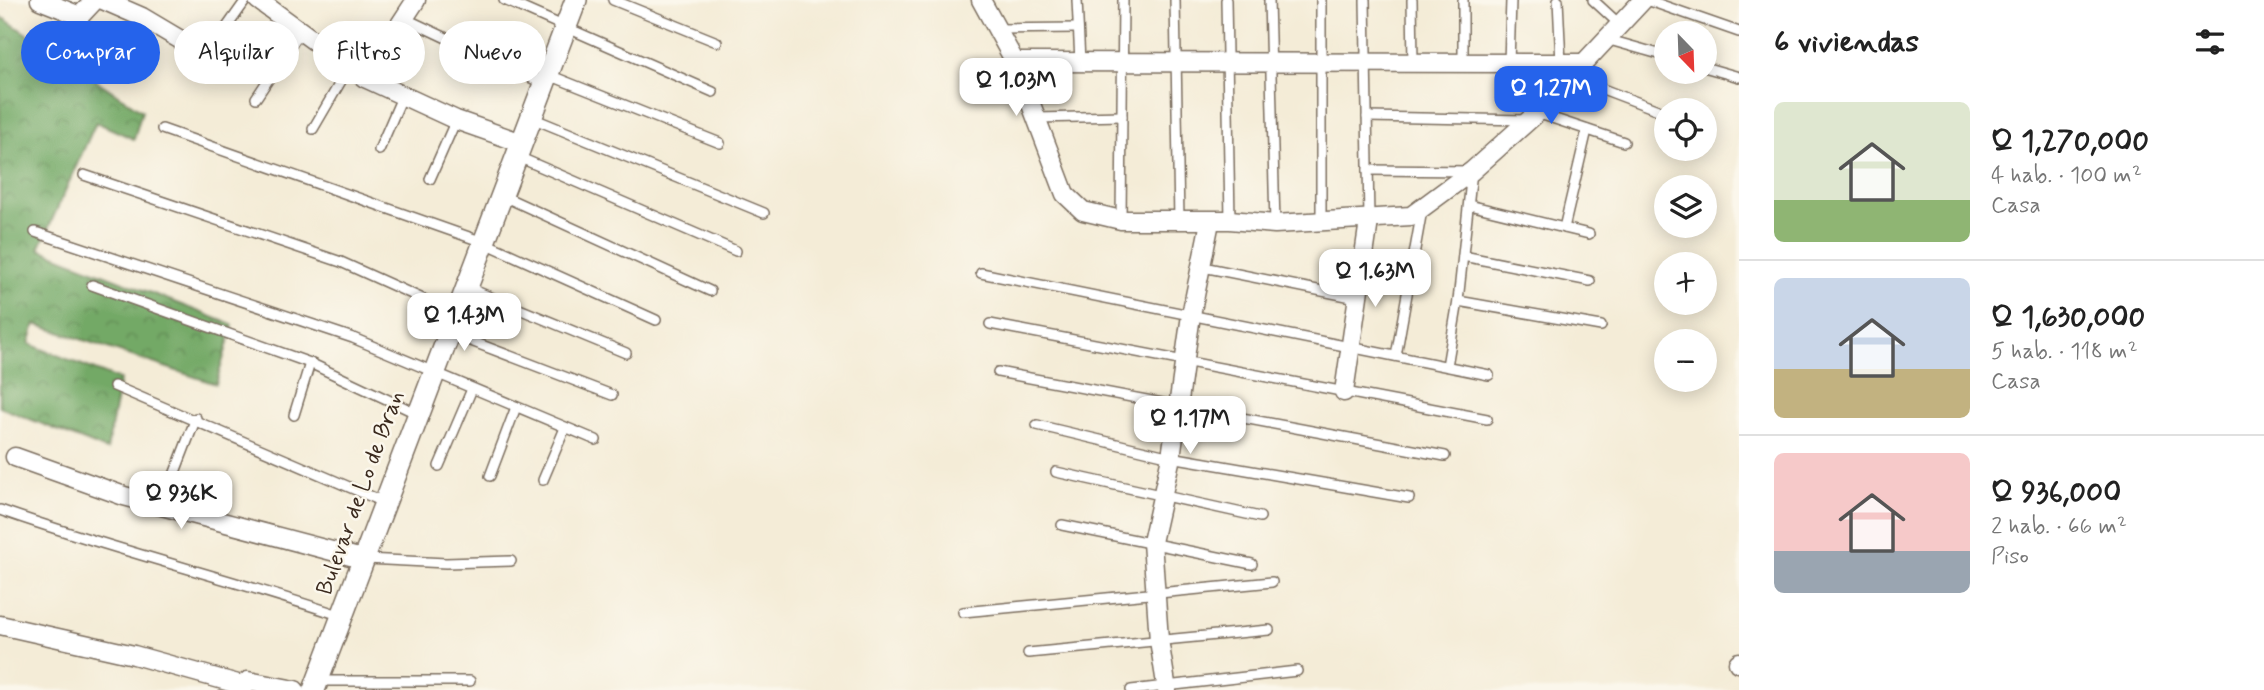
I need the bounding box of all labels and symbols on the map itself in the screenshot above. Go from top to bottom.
north arrow [1654,21,1717,84]
pin: Q 1.03M [951,58,1081,118]
pin: Q 1.27M [1486,66,1616,126]
pin: Q 1.63M [1310,250,1440,309]
pin: Q 1.43M [399,294,529,353]
street label: Bulevar de Lo de Bran [310,387,412,599]
pin: Q 1.17M [1125,396,1255,456]
pin: Q 936K [124,472,238,531]

